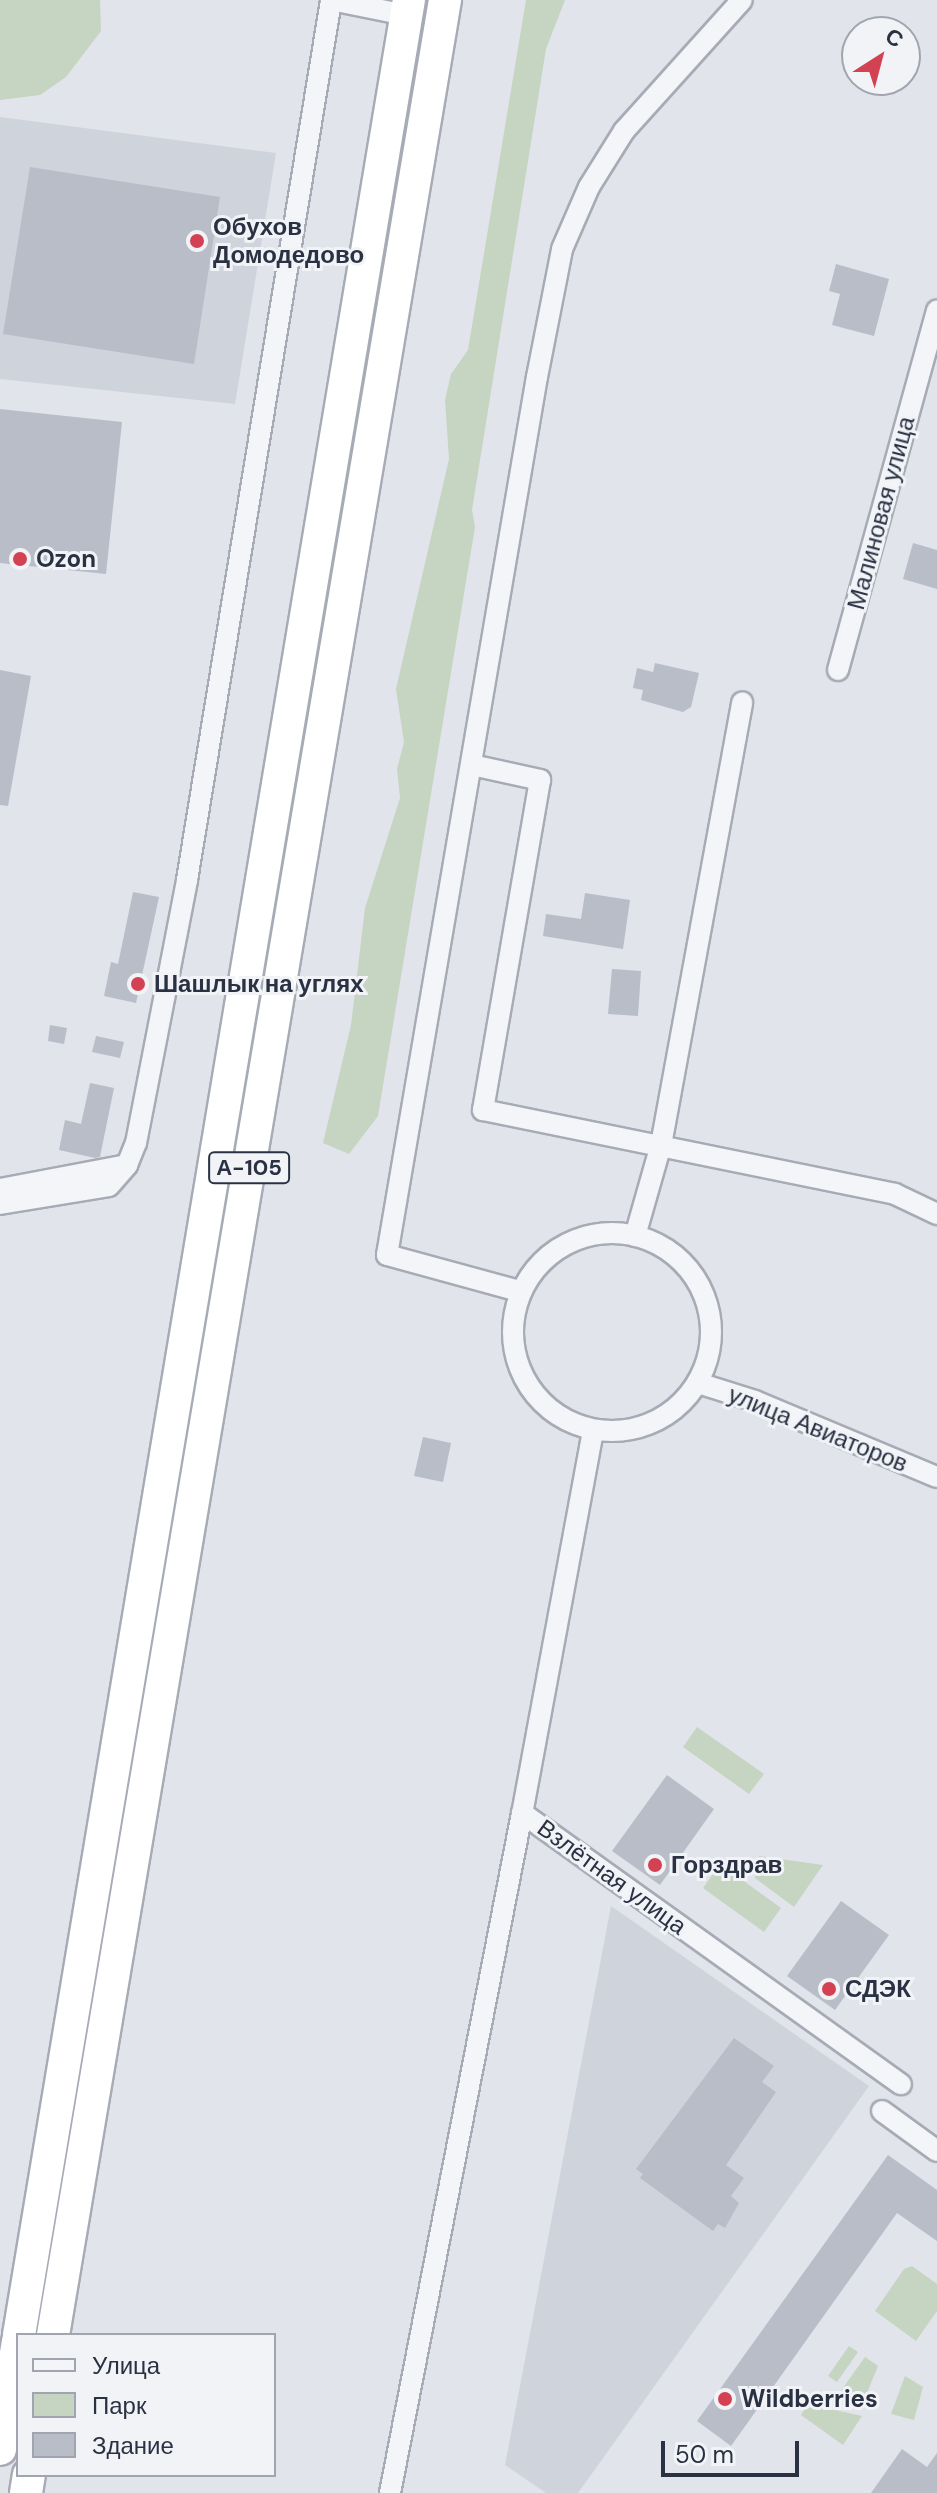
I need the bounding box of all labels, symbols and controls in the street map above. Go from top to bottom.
north arrow [841,16,921,96]
text: С [879,21,909,54]
place label: Обухов Домодедово [213,213,364,269]
marker: Обухов Домодедово [188,232,206,250]
street label: Малиновая улица [841,413,921,613]
place label: Ozon [36,545,96,573]
marker: Ozon [11,550,29,568]
place label: Шашлык на углях [154,970,364,998]
marker: Шашлык на углях [129,975,147,993]
road number: А-105 [207,1150,291,1186]
street label: улица Авиаторов [724,1380,912,1478]
street label: Взлётная улица [532,1813,692,1941]
place label: Горздрав [671,1851,782,1879]
marker: Горздрав [646,1856,664,1874]
place label: СДЭК [845,1975,911,2003]
marker: СДЭК [820,1980,838,1998]
legend [16,2333,276,2477]
text: Улица [92,2350,160,2381]
place label: Wildberries [741,2385,878,2413]
text: Парк [92,2390,146,2421]
marker: Wildberries [716,2390,734,2408]
scale bar [665,2425,803,2475]
text: Здание [92,2430,174,2461]
text: 50 m [675,2439,734,2470]

